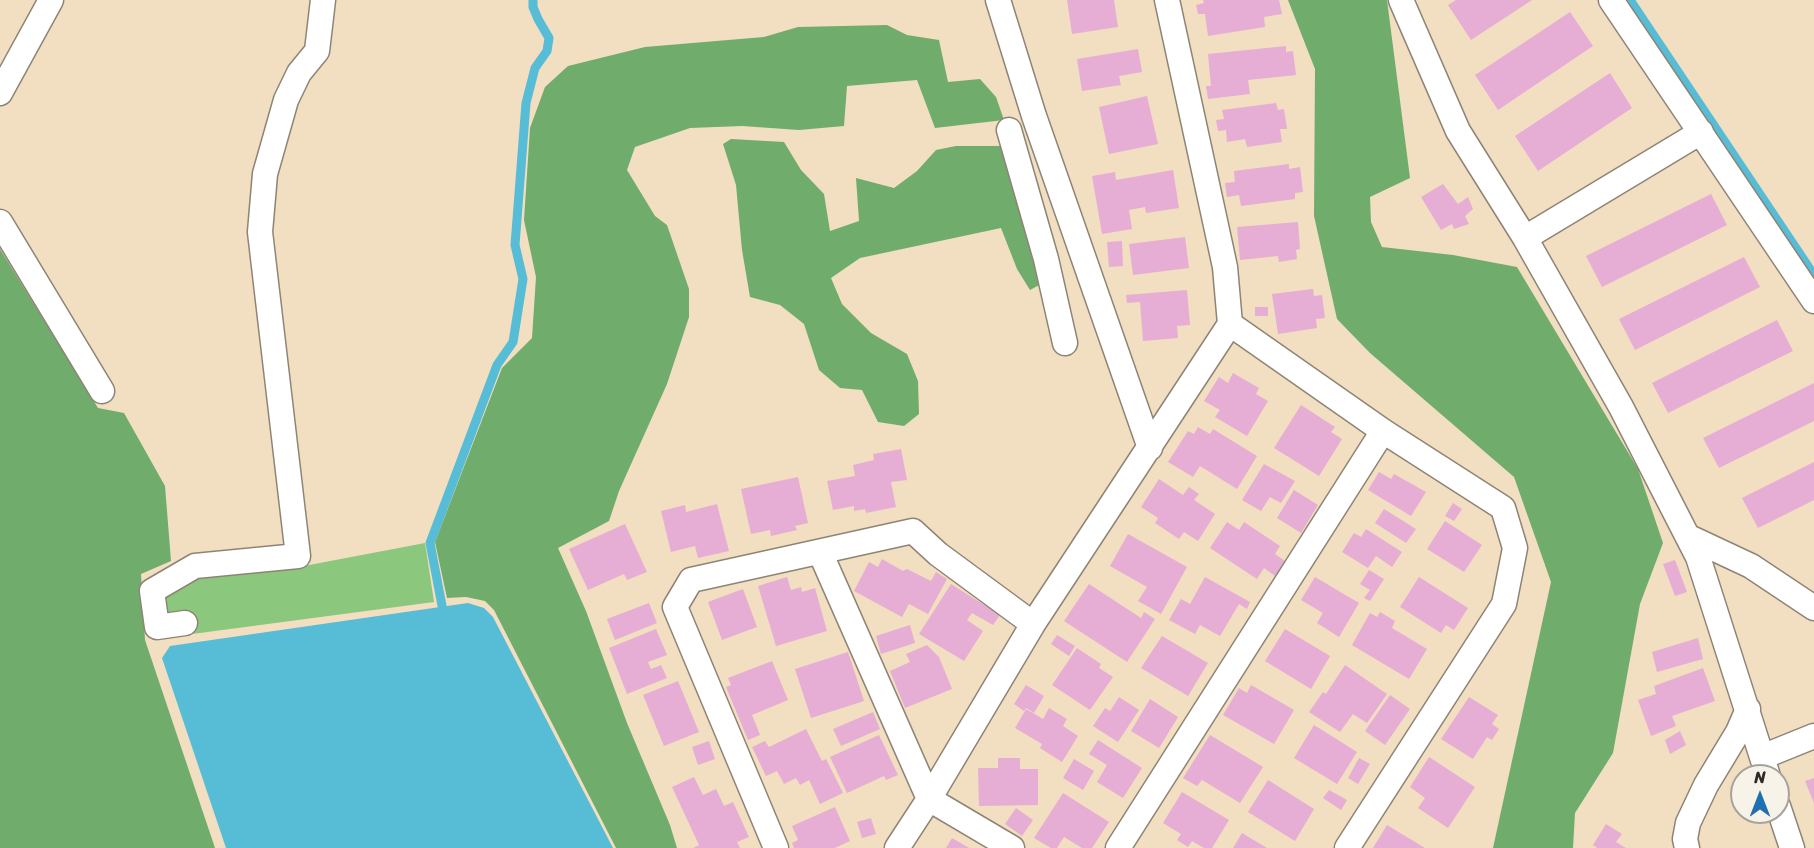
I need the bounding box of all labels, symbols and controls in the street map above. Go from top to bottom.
text: N [1754,763,1766,792]
north arrow [1730,764,1790,824]

